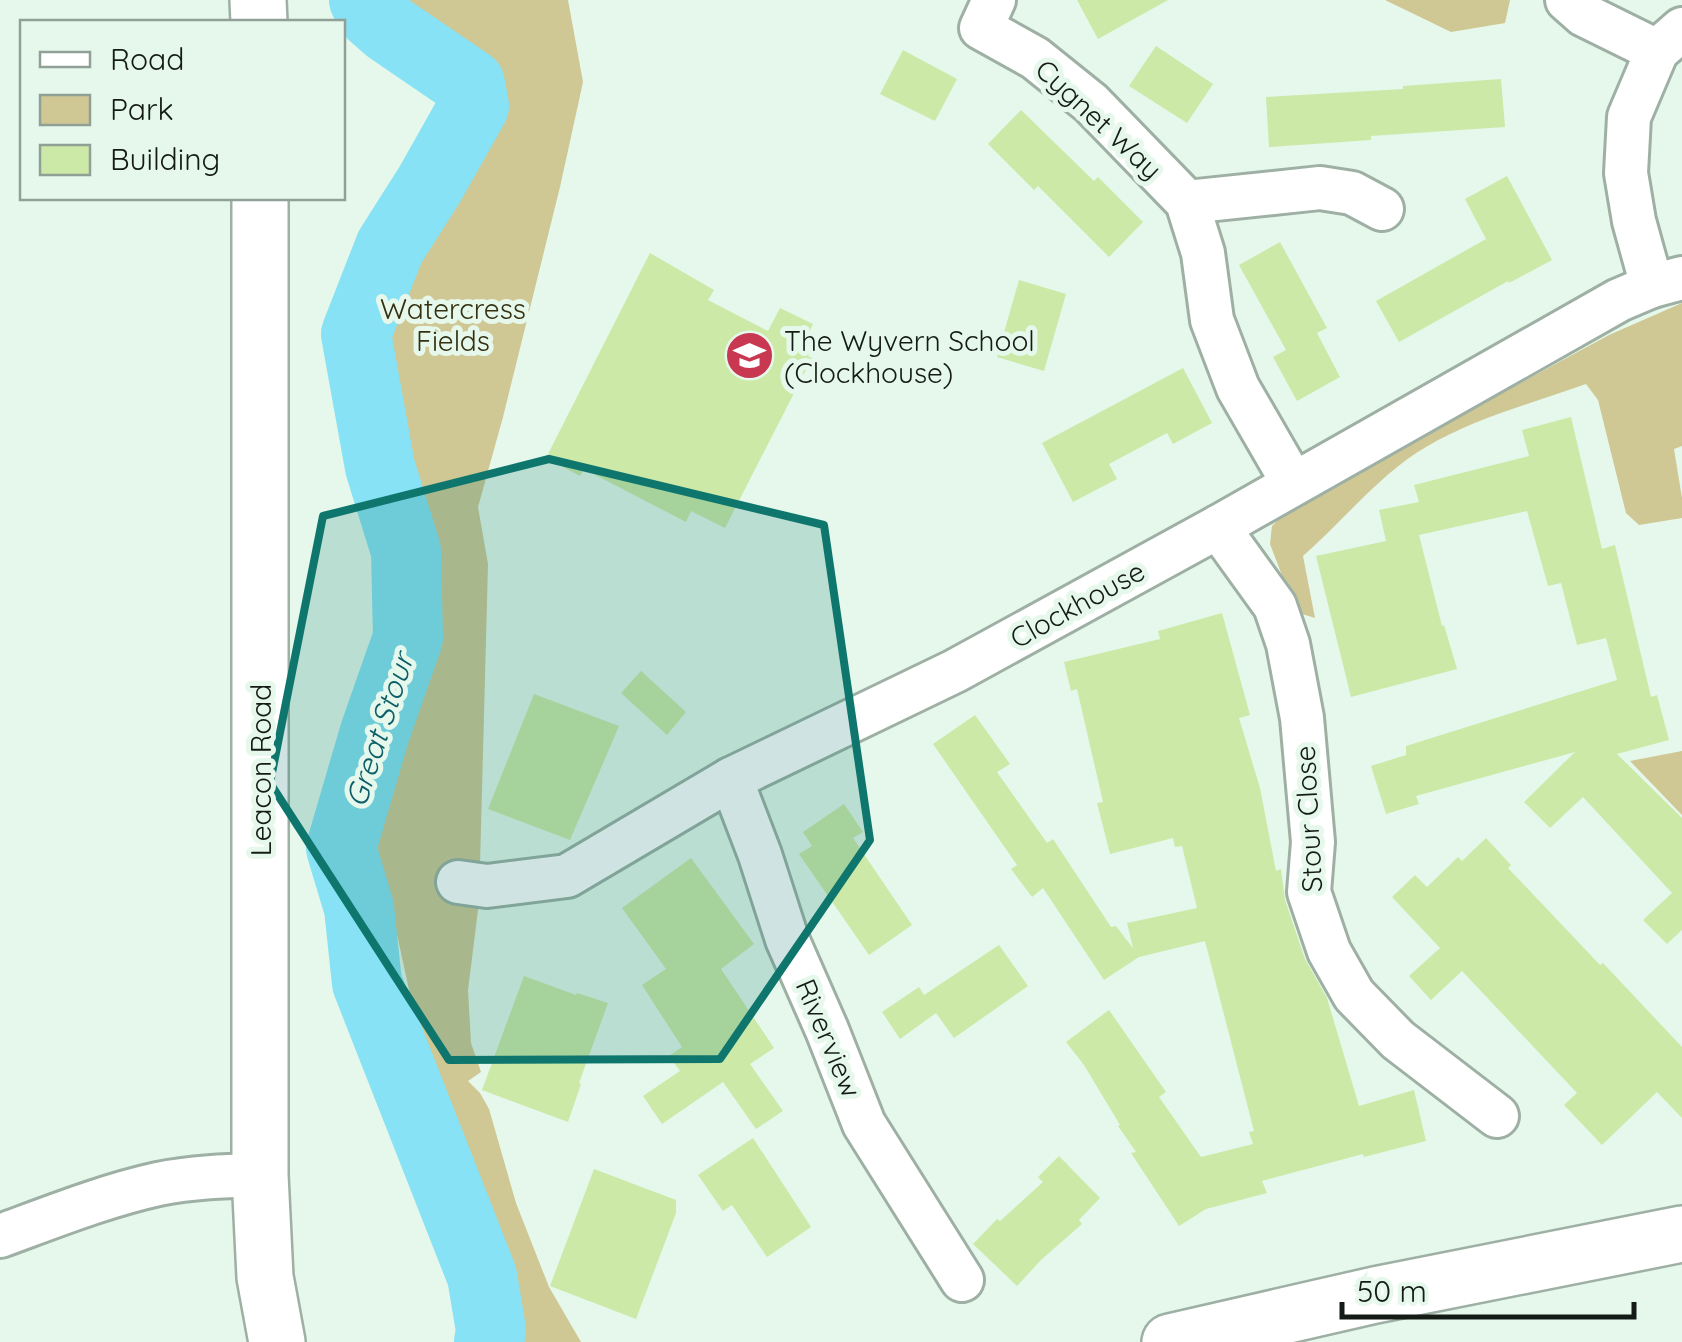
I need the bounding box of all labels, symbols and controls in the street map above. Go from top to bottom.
legend [20,20,345,200]
text: Road [110,40,184,78]
street label: Cygnet Way [1029,52,1169,186]
text: Park [110,90,174,128]
text: Building [110,140,220,178]
park label: Watercress Fields [380,291,526,358]
place label: The Wyvern School (Clockhouse) [784,323,1035,390]
school or university icon: The Wyvern School (Clockhouse) [723,330,775,382]
street label: Clockhouse [1004,553,1150,655]
water label: Great Stour [336,645,423,811]
street label: Leacon Road [243,684,278,856]
street label: Stour Close [1287,745,1329,893]
street label: Riverview [788,974,870,1102]
scale bar [1342,1257,1634,1319]
text: 50 m [1357,1272,1427,1310]

